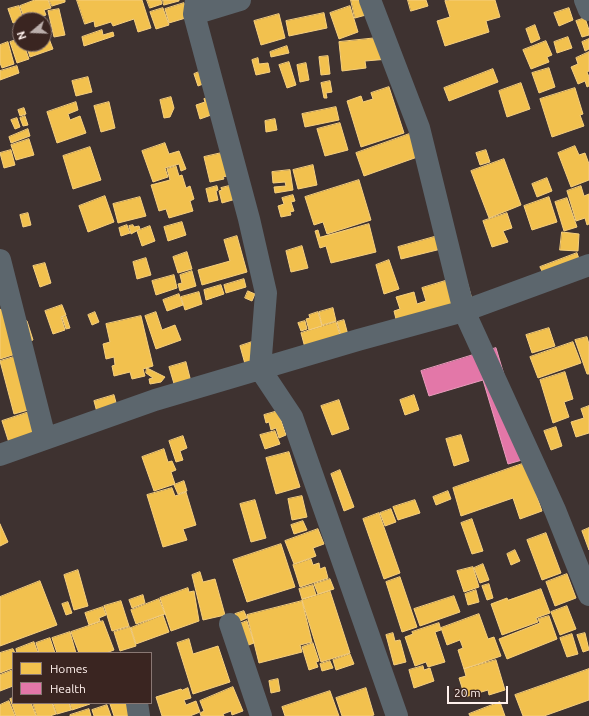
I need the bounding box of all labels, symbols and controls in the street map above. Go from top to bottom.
north arrow [12,12,52,52]
text: N [15,30,29,41]
legend [12,652,152,704]
text: Homes [50,662,88,675]
scale bar [449,678,510,704]
text: Health [50,682,86,695]
text: 20 m [454,686,481,699]

